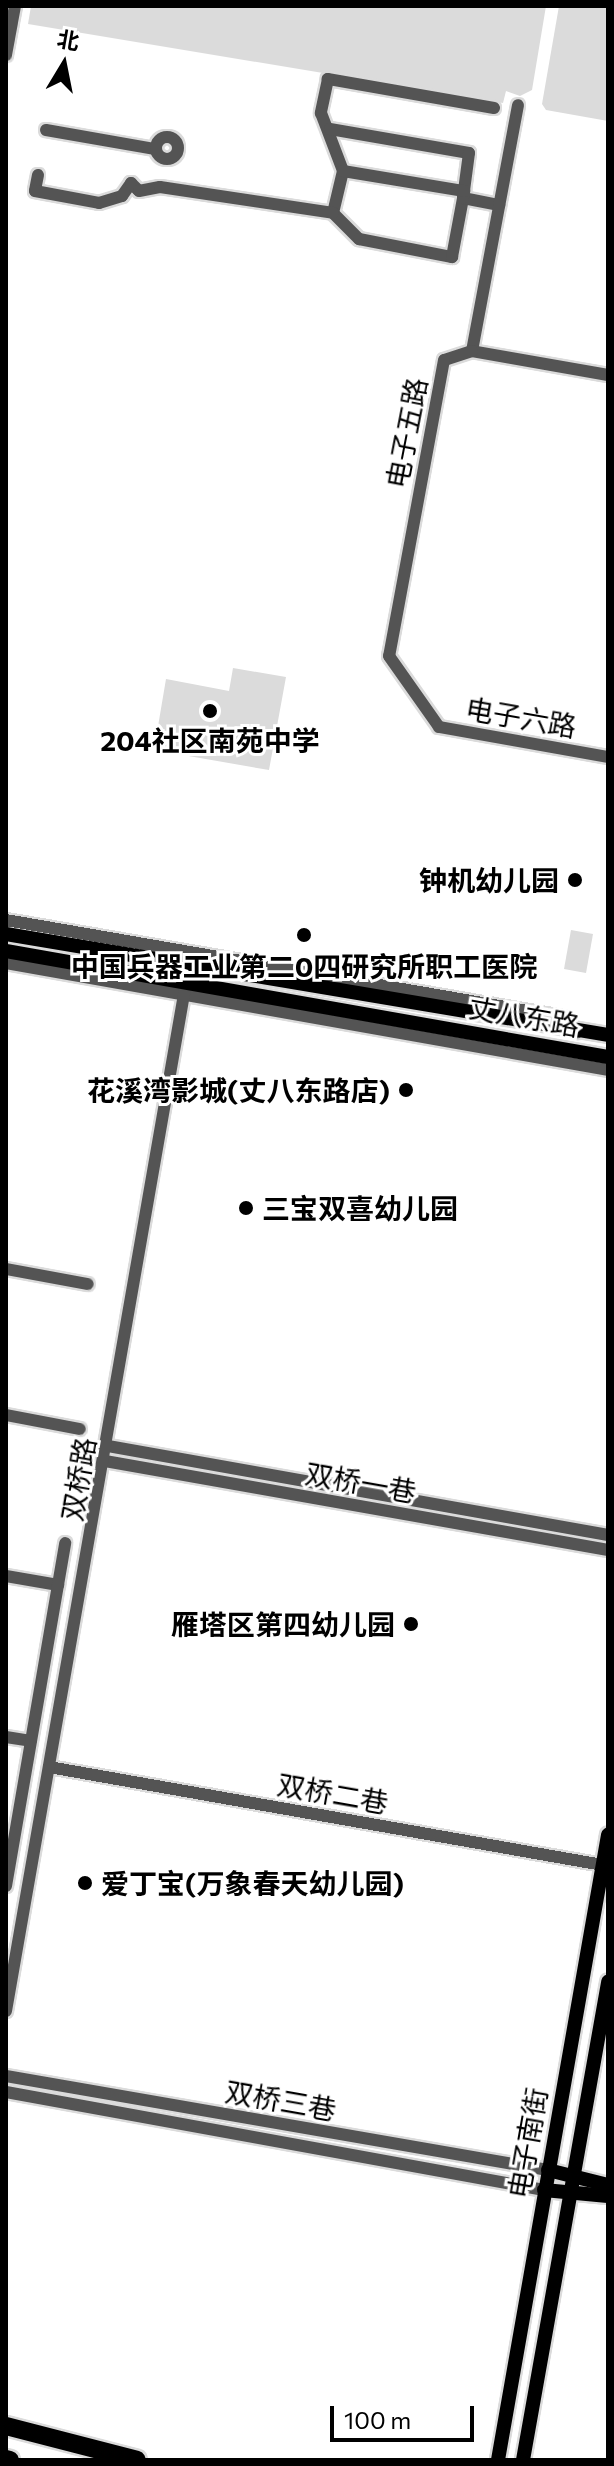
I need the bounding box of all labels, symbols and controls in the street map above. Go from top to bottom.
north arrow [24,24,104,104]
text: 北 [55,25,81,55]
street label: 电子五路 [379,375,433,491]
street label: 电子六路 [463,691,579,743]
marker: 204社区南苑中学 [201,702,219,720]
place label: 204社区南苑中学 [100,723,320,757]
place label: 钟机幼儿园 [419,863,559,897]
marker: 钟机幼儿园 [566,871,584,889]
marker: 中国兵器工业第二0四研究所职工医院 [293,924,315,946]
place label: 中国兵器工业第二0四研究所职工医院 [71,949,537,983]
street label: 丈八东路 [466,990,582,1042]
place label: 花溪湾影城(丈八东路店) [87,1073,390,1107]
marker: 花溪湾影城(丈八东路店) [397,1081,415,1099]
place label: 三宝双喜幼儿园 [262,1191,458,1225]
marker: 三宝双喜幼儿园 [237,1199,255,1217]
street label: 双桥路 [54,1435,102,1523]
street label: 双桥一巷 [303,1456,419,1508]
place label: 雁塔区第四幼儿园 [171,1607,395,1641]
marker: 雁塔区第四幼儿园 [402,1615,420,1633]
street label: 双桥二巷 [275,1767,391,1819]
place label: 爱丁宝(万象春天幼儿园) [101,1866,404,1900]
marker: 爱丁宝(万象春天幼儿园) [76,1874,94,1892]
street label: 双桥三巷 [223,2074,339,2126]
street label: 电子南街 [501,2085,553,2201]
scale bar [334,2390,478,2440]
text: 100 m [344,2405,411,2434]

